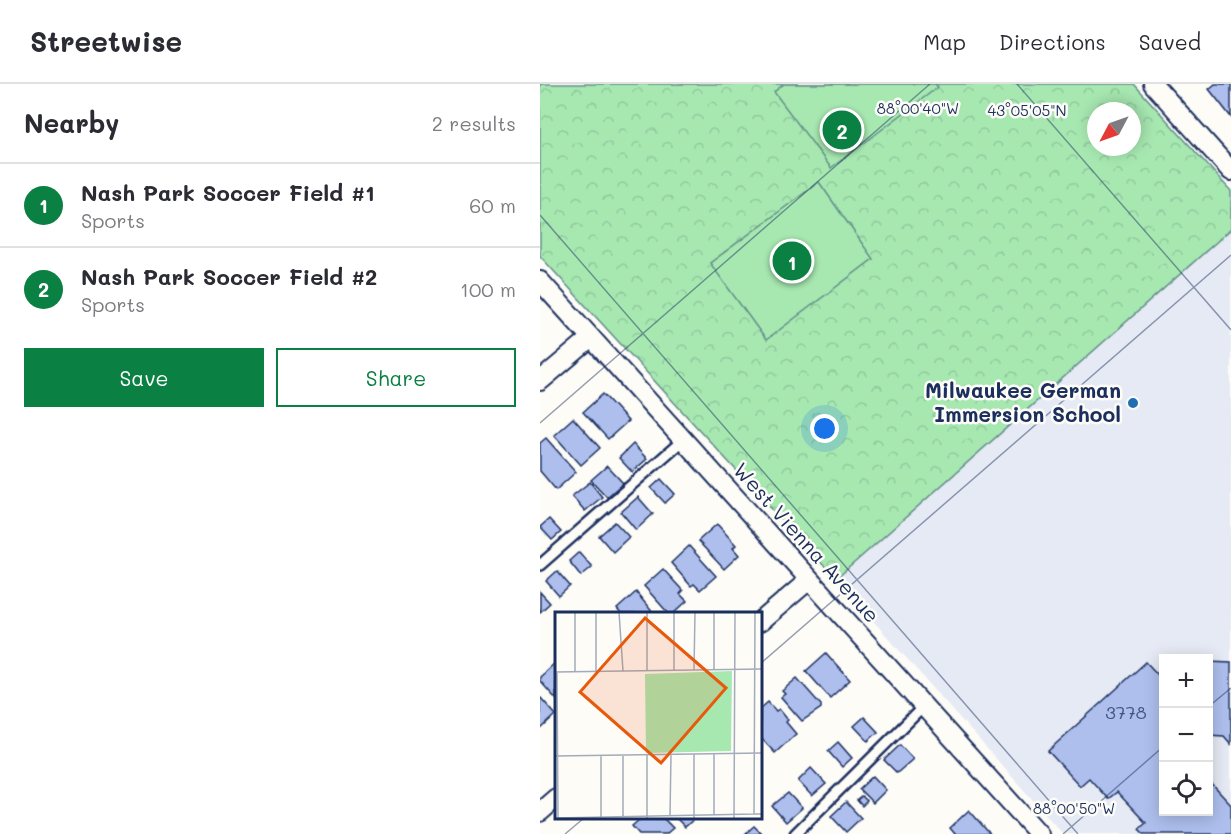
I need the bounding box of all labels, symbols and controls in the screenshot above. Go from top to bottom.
text: Streetwise [30,23,182,59]
text: Map [923,28,966,55]
text: Directions [999,28,1106,55]
text: Saved [1139,28,1201,55]
text: 88°00'40"W [877,98,959,118]
text: 43°05'05"N [987,100,1067,120]
north arrow [1087,102,1141,156]
text: Nearby [24,106,119,140]
pin: 2 [822,108,862,152]
text: 2 results [432,110,516,136]
text: Nash Park Soccer Field #1 [81,178,375,207]
text: 1 [39,192,48,218]
text: 60 m [469,192,516,218]
text: Sports [81,207,145,233]
pin: 1 [772,238,812,284]
text: Nash Park Soccer Field #2 [81,262,377,291]
text: 2 [38,276,49,302]
text: 100 m [460,276,516,302]
text: Sports [81,291,145,317]
button: Save [24,348,264,407]
button: Share [276,348,516,407]
place label: Milwaukee German Immersion School [925,376,1121,427]
marker: Milwaukee German Immersion School [1126,396,1140,410]
your location [810,414,839,443]
street label: West Vienna Avenue [728,456,886,628]
inset map [555,612,762,819]
map controls [1159,654,1213,816]
button: + [1159,654,1213,708]
house number: 3778 [1105,700,1147,724]
button: − [1159,708,1213,762]
button: locate [1159,762,1213,816]
text: 88°00'50"W [1033,798,1115,818]

